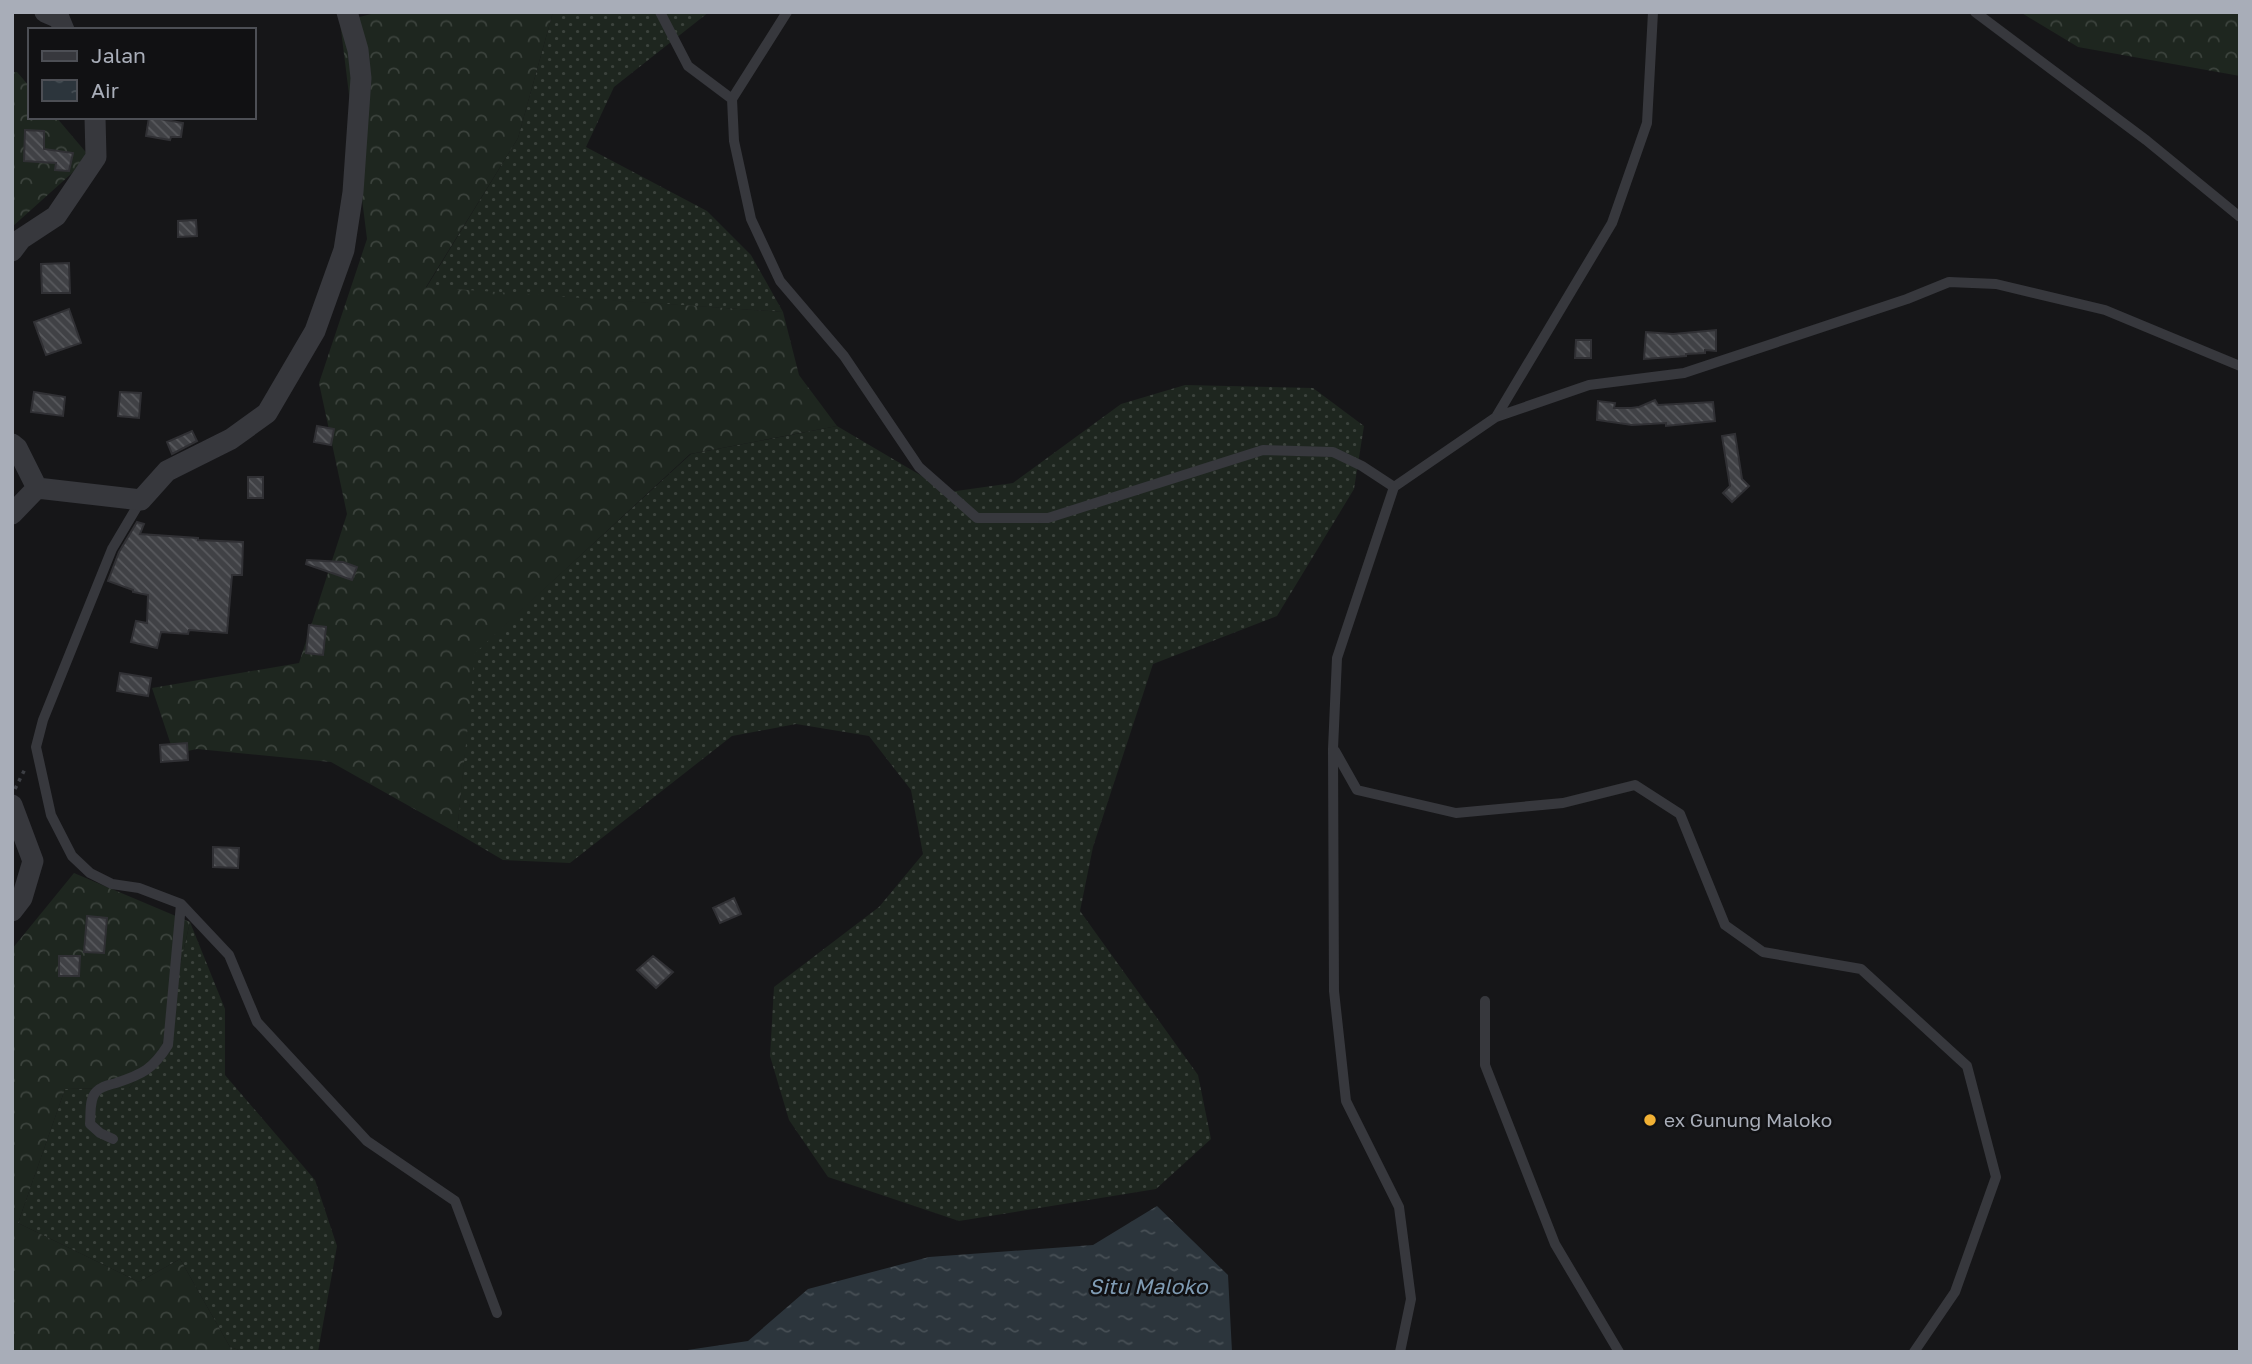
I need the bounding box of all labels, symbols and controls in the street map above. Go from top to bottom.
legend [28,28,256,119]
text: Jalan [91,42,146,68]
text: Air [91,77,119,103]
place label: ex Gunung Maloko [1664,1108,1832,1131]
marker: ex Gunung Maloko [1642,1112,1658,1128]
water label: Situ Maloko [1089,1273,1209,1299]

